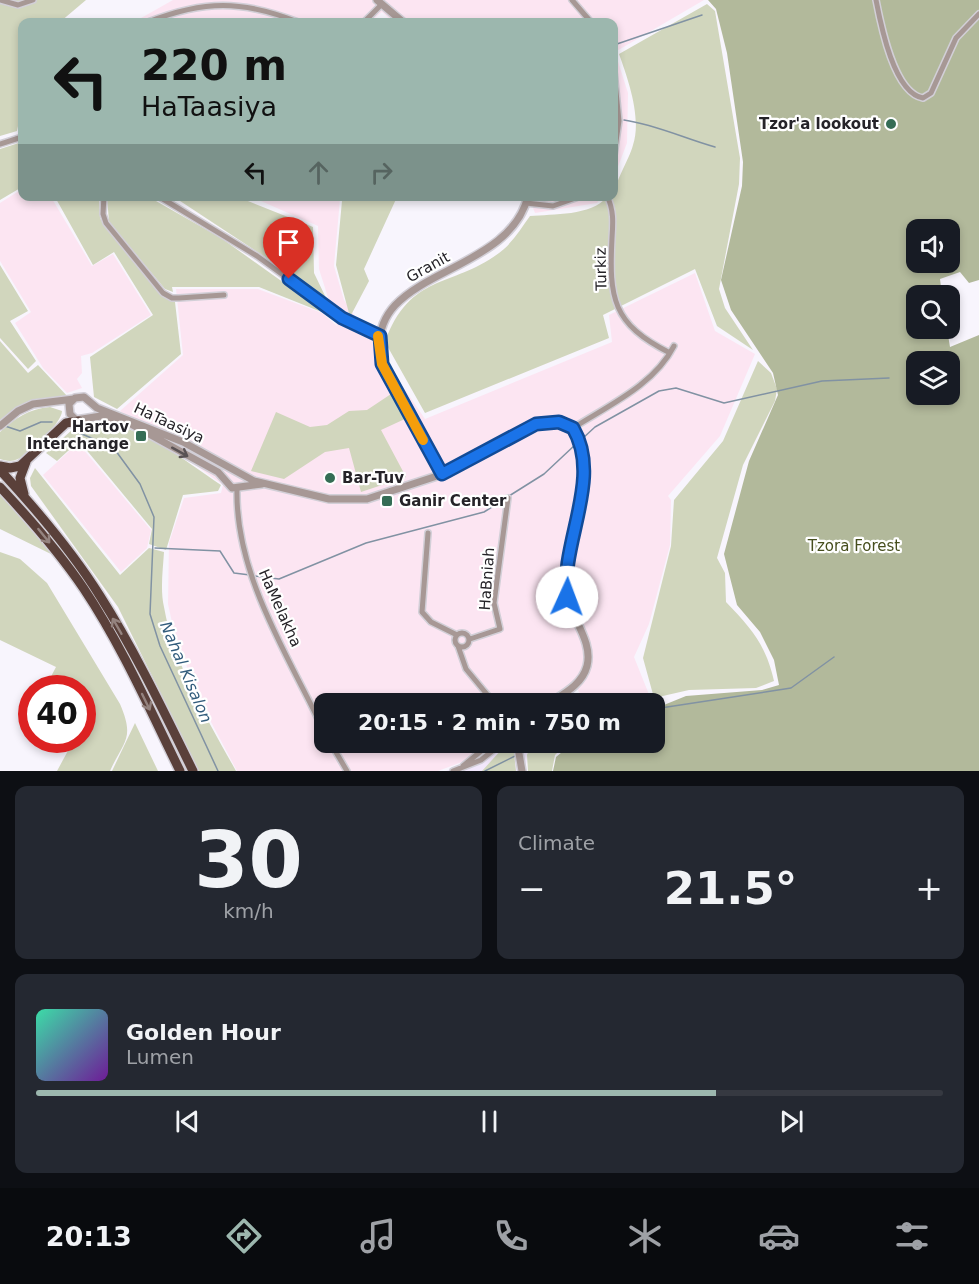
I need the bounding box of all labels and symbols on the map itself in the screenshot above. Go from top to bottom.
place label: Tzor'a lookout [759,115,879,133]
marker: Tzor'a lookout [884,117,898,131]
pin [263,217,314,279]
street label: Turkiz [592,247,610,292]
street label: Granit [403,248,453,286]
street label: HaTaasiya [131,399,207,447]
place label: Hartov Interchange [27,418,129,453]
marker: Hartov Interchange [134,429,148,443]
one-way arrow [171,446,188,458]
place label: Bar-Tuv [342,469,404,487]
marker: Bar-Tuv [323,471,337,485]
place label: Ganir Center [399,492,507,510]
marker: Ganir Center [380,494,394,508]
one-way arrow [38,528,51,544]
park label: Tzora Forest [807,537,900,555]
street label: HaBniah [476,547,498,611]
position arrow [535,565,599,629]
street label: HaMelakha [255,566,305,650]
one-way arrow [111,618,123,635]
water label: Nahal Kisalon [156,618,216,726]
speed limit sign: 40 [18,675,96,753]
one-way arrow [140,693,152,711]

